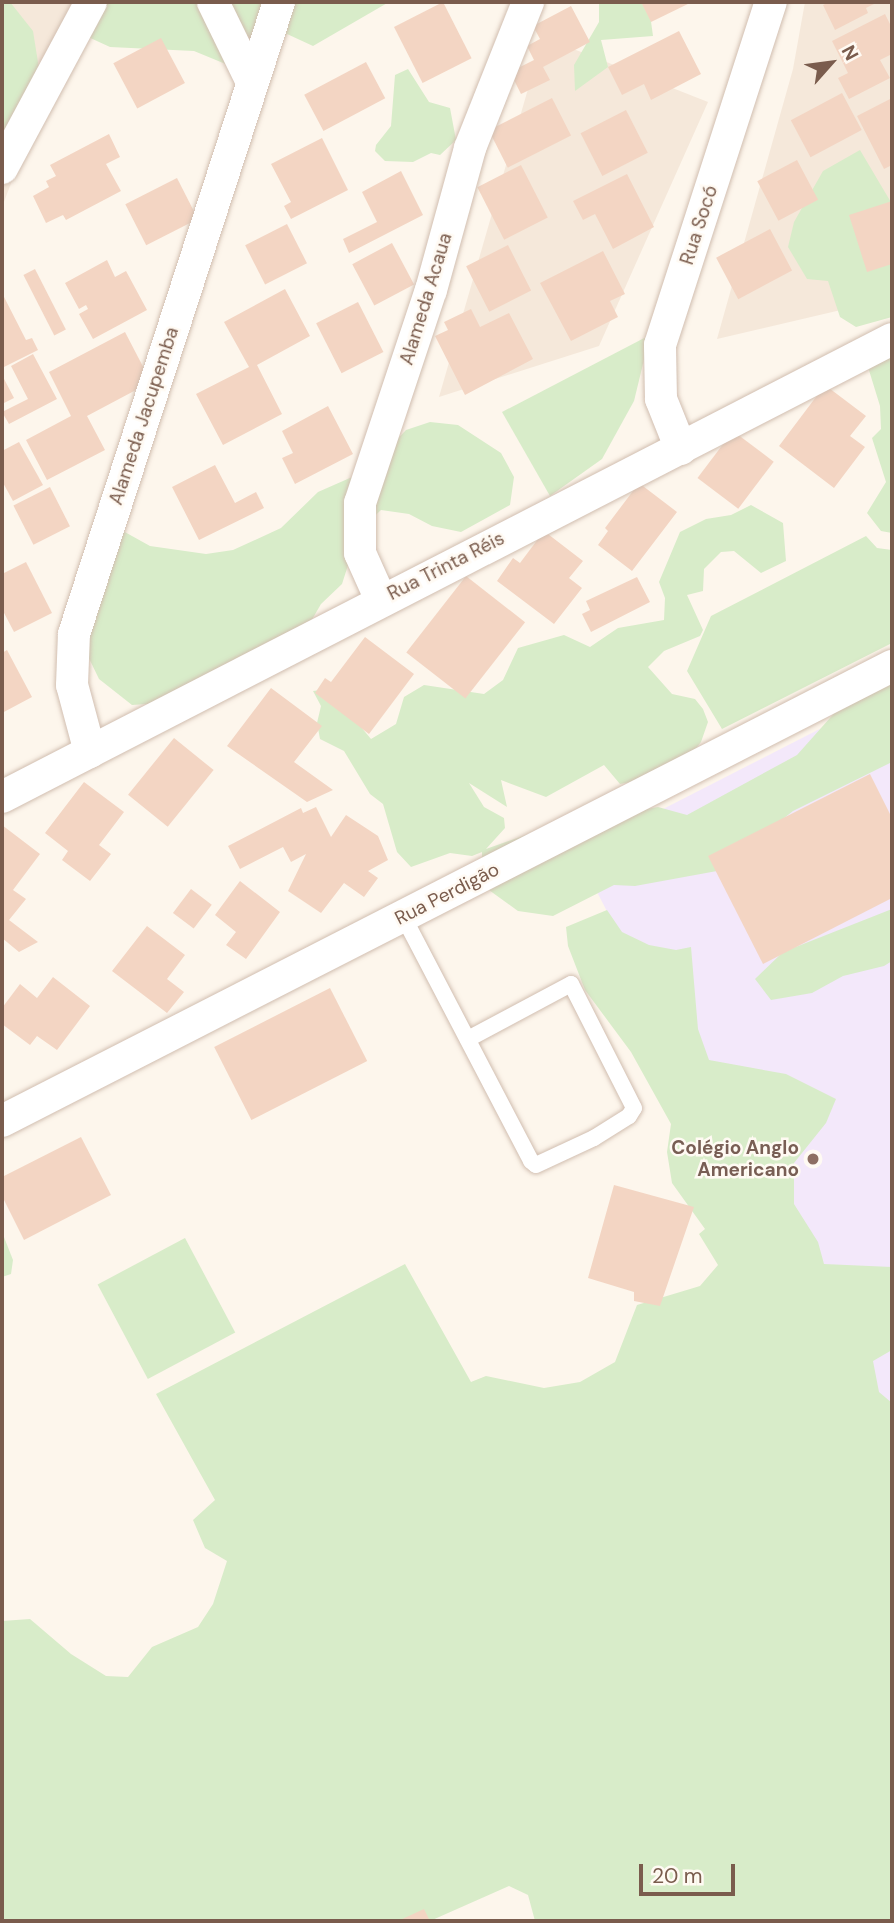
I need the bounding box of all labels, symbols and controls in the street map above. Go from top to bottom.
north arrow [796,28,866,98]
text: N [836,41,864,65]
street label: Rua Socó [675,182,723,268]
street label: Alameda Acaua [395,230,457,368]
street label: Alameda Jacupemba [104,324,184,508]
street label: Rua Trinta Réis [384,527,508,605]
street label: Rua Perdigão [391,858,503,930]
place label: Colégio Anglo Americano [671,1137,799,1181]
marker: Colégio Anglo Americano [805,1151,821,1167]
scale bar [642,1850,738,1894]
text: 20 m [652,1862,703,1890]

